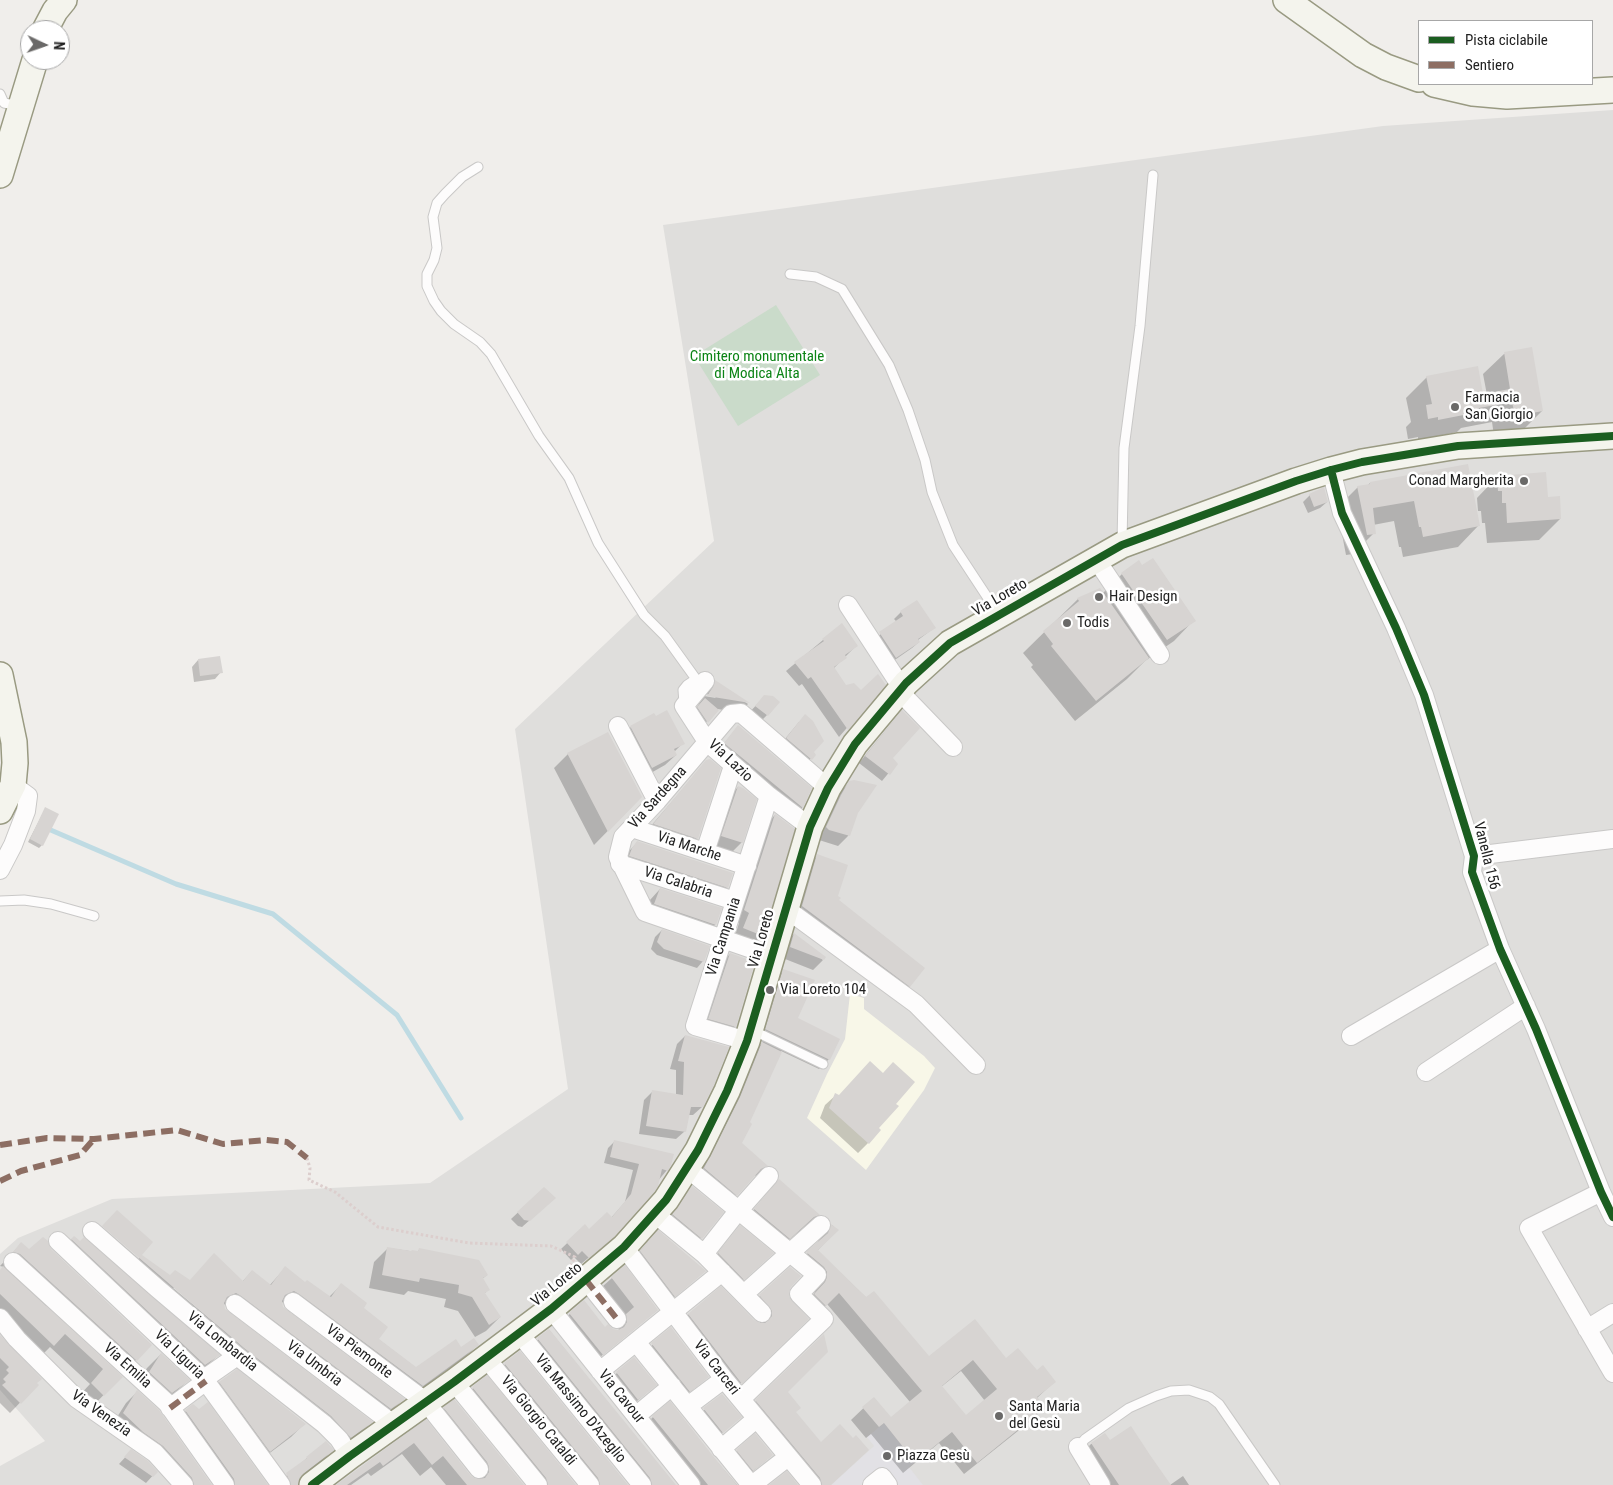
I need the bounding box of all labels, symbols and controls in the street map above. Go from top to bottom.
north arrow [20,20,70,70]
legend [1418,20,1593,85]
text: Pista ciclabile [1465,31,1548,49]
text: N [51,41,67,50]
text: Sentiero [1465,56,1514,74]
park label: Cimitero monumentale di Modica Alta [690,348,824,383]
place label: Farmacia San Giorgio [1465,389,1533,424]
marker: Farmacia San Giorgio [1449,401,1461,413]
place label: Conad Margherita [1408,472,1514,490]
marker: Conad Margherita [1518,475,1530,487]
street label: Via Loreto [969,575,1031,621]
place label: Hair Design [1109,588,1177,606]
marker: Hair Design [1093,591,1105,603]
place label: Todis [1077,614,1109,632]
marker: Todis [1061,617,1073,629]
street label: Via Lazio [704,736,756,786]
street label: Via Sardegna [625,763,691,833]
street label: Vanella 156 [1469,820,1503,892]
street label: Via Marche [655,828,723,866]
street label: Via Calabria [641,863,715,903]
street label: Via Campania [703,895,745,979]
street label: Via Loreto [745,907,779,971]
place label: Via Loreto 104 [780,981,866,999]
marker: Via Loreto 104 [764,984,776,996]
street label: Via Loreto [528,1259,586,1311]
street label: Via Lombardia [183,1308,261,1376]
street label: Via Piemonte [322,1321,396,1383]
street label: Via Liguria [150,1327,208,1383]
street label: Via Umbria [283,1337,345,1391]
street label: Via Carceri [689,1337,743,1399]
street label: Via Emilia [99,1340,155,1392]
street label: Via Massimo D'Azeglio [531,1351,629,1467]
street label: Via Cavour [594,1367,648,1427]
street label: Via Giorgio Cataldi [496,1373,580,1469]
street label: Via Venezia [68,1387,134,1441]
place label: Santa Maria del Gesù [1009,1398,1080,1433]
marker: Santa Maria del Gesù [993,1410,1005,1422]
place label: Piazza Gesù [897,1447,970,1465]
marker: Piazza Gesù [881,1450,893,1462]

